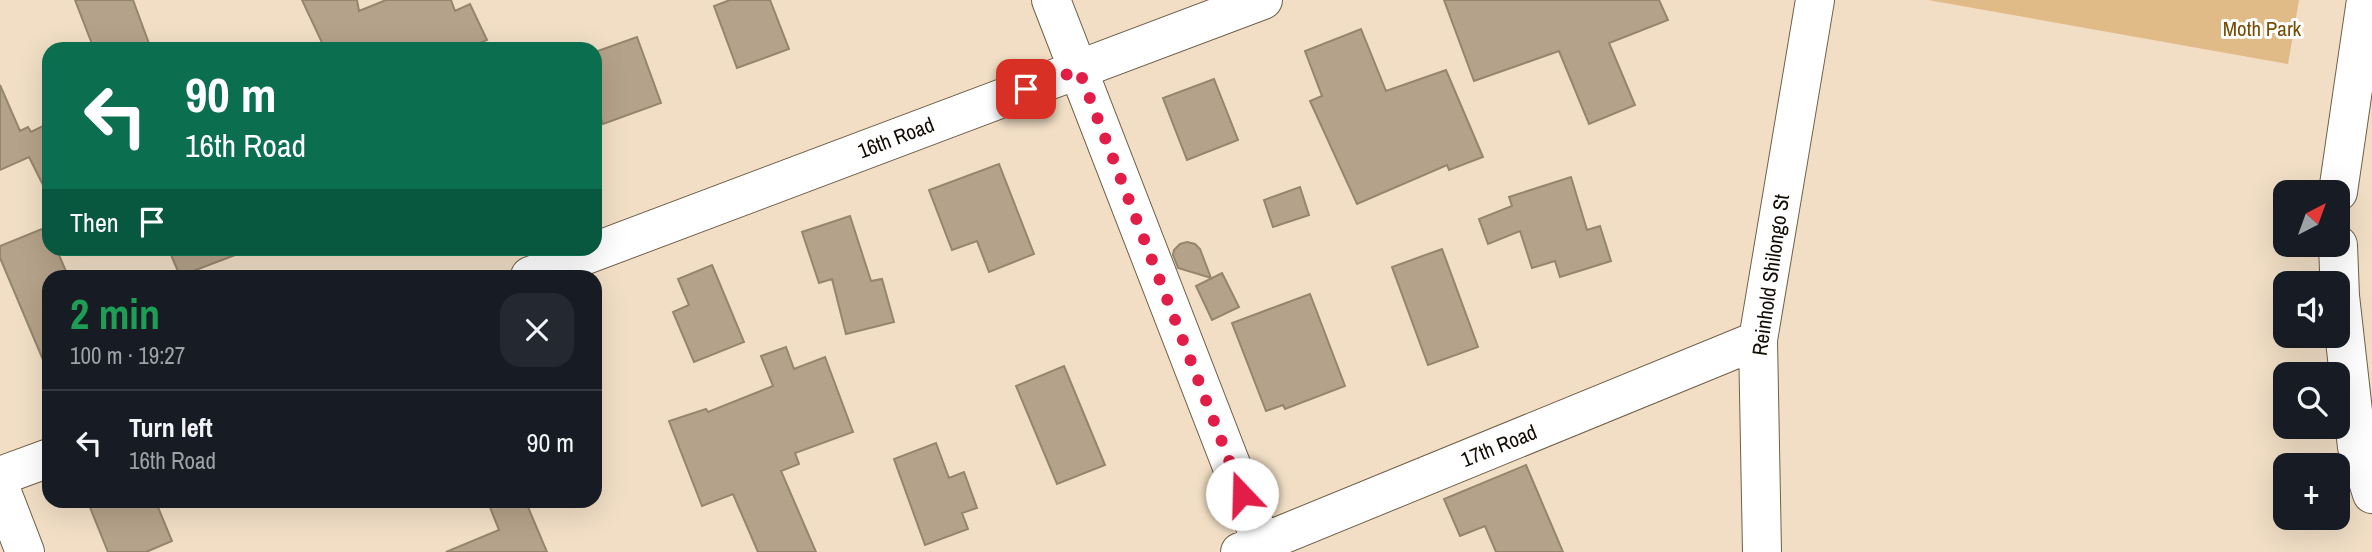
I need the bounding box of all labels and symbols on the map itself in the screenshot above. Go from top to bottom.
park label: Moth Park [2223,14,2302,43]
pin [996,59,1056,119]
street label: 16th Road [854,110,938,165]
north arrow [2273,180,2350,257]
street label: Reinhold Shilongo St [1745,192,1796,358]
street label: 17th Road [1457,417,1541,474]
position arrow [1205,457,1279,531]

